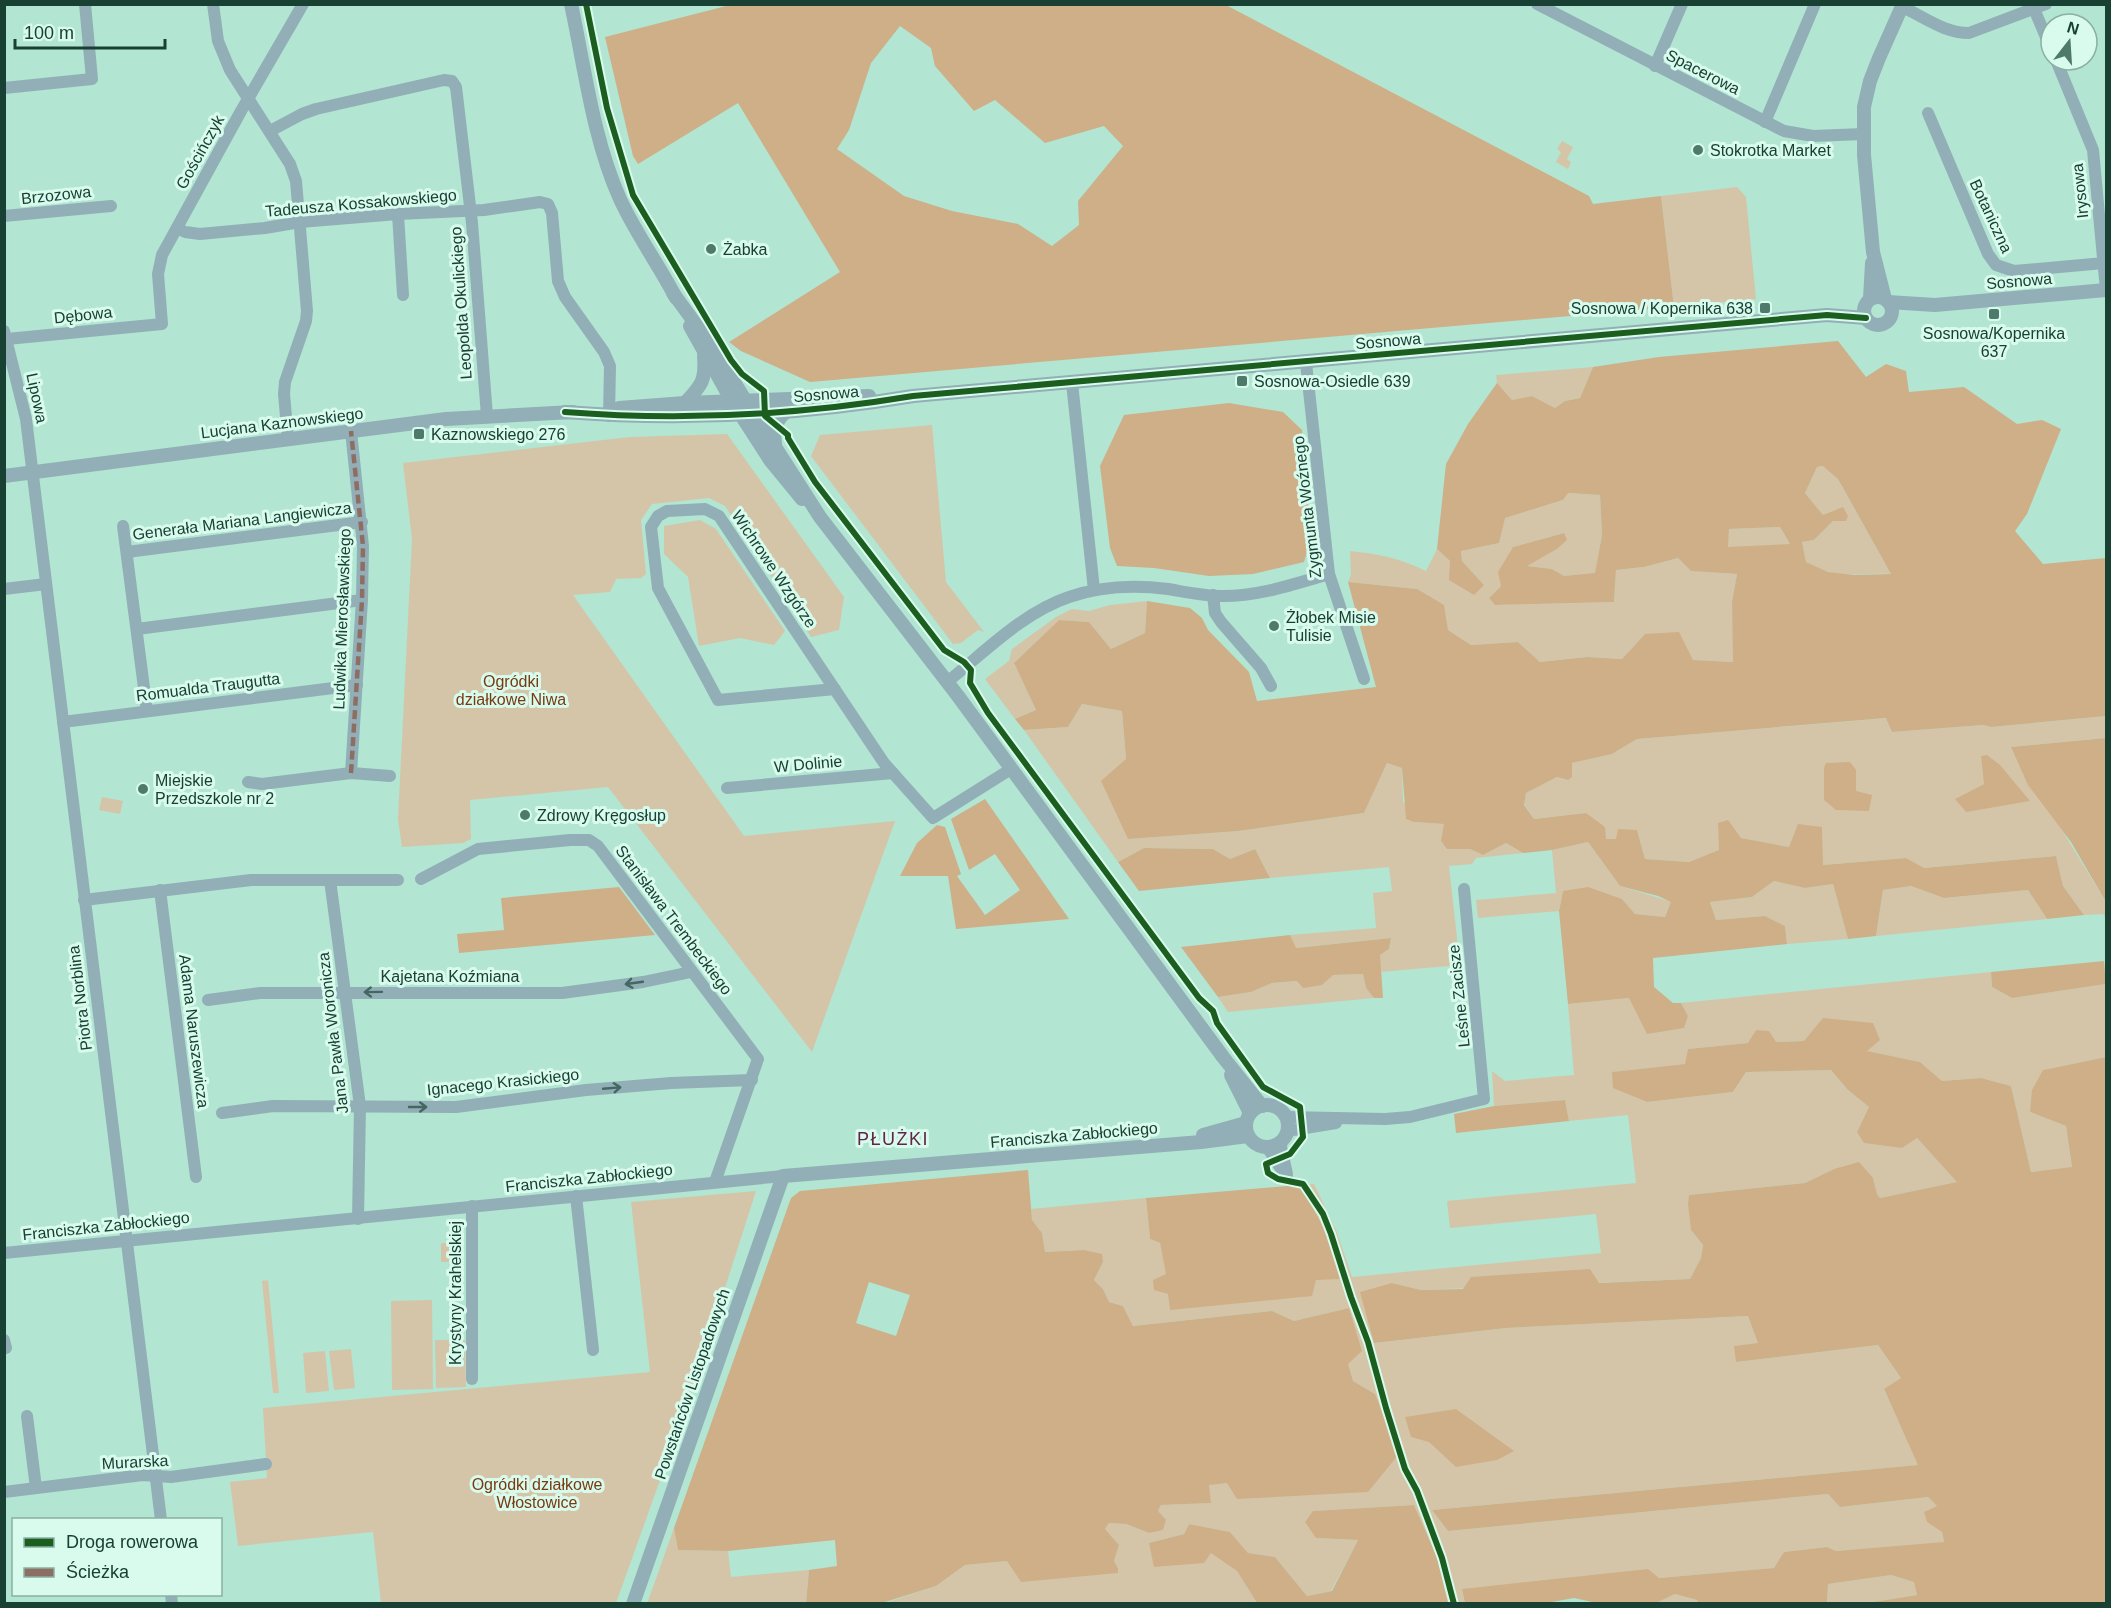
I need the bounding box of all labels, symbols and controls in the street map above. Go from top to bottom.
scale bar [15,12,165,50]
north arrow [2039,12,2099,72]
text: N [2065,18,2081,38]
text: 100 m [24,23,74,43]
street label: Spacerowa [1663,46,1743,98]
street label: Gościńczyk [173,111,228,192]
place label: Stokrotka Market [1710,142,1831,159]
marker: Stokrotka Market [1691,143,1705,157]
street label: Irysowa [2069,163,2091,219]
street label: Botaniczna [1967,177,2015,256]
street label: Brzozowa [20,183,92,207]
street label: Tadeusza Kossakowskiego [265,186,458,220]
street label: Leopolda Okulickiego [447,226,475,380]
place label: Żabka [723,240,768,258]
marker: Żabka [704,242,718,256]
street label: Sosnowa [1985,270,2053,292]
place label: Sosnowa / Kopernika 638 [1571,300,1753,317]
marker: Sosnowa / Kopernika 638 [1758,301,1772,315]
street label: Dębowa [53,303,113,327]
marker: Sosnowa/Kopernika 637 [1987,307,2001,321]
place label: Sosnowa/Kopernika 637 [1923,325,2065,360]
street label: Sosnowa [1354,330,1422,352]
street label: Lipowa [23,371,51,425]
place label: Sosnowa-Osiedle 639 [1254,373,1411,390]
marker: Sosnowa-Osiedle 639 [1235,374,1249,388]
street label: Sosnowa [792,383,860,405]
street label: Lucjana Kaznowskiego [200,405,364,441]
place label: Kaznowskiego 276 [431,426,565,443]
marker: Kaznowskiego 276 [412,427,426,441]
street label: Zygmunta Woźnego [1290,435,1324,579]
street label: Generała Mariana Langiewicza [131,499,353,543]
street label: Wichrowe Wzgórze [728,507,820,631]
street label: Ludwika Mierosławskiego [330,528,354,710]
place label: Żłobek Misie Tulisie [1286,608,1376,644]
marker: Żłobek Misie Tulisie [1267,619,1281,633]
street label: Romualda Traugutta [135,670,281,704]
park label: Ogródki działkowe Niwa [456,673,566,708]
street label: W Dolinie [773,753,843,775]
place label: Miejskie Przedszkole nr 2 [155,772,274,807]
marker: Miejskie Przedszkole nr 2 [136,782,150,796]
place label: Zdrowy Kręgosłup [537,807,666,824]
marker: Zdrowy Kręgosłup [518,808,532,822]
street label: Stanisława Trembeckiego [612,842,736,998]
street label: Piotra Norblina [65,944,95,1052]
street label: Leśne Zacisze [1445,944,1473,1048]
street label: Jana Pawła Woronicza [315,951,351,1115]
street label: Adama Naruszewicza [176,953,212,1109]
street label: Kajetana Koźmiana [381,968,519,985]
one-way arrow [624,977,644,988]
one-way arrow [363,986,383,998]
street label: Ignacego Krasickiego [426,1066,580,1098]
one-way arrow [601,1082,621,1093]
one-way arrow [408,1101,428,1113]
street label: Franciszka Zabłockiego [990,1119,1159,1151]
district label: PŁUŻKI [857,1129,929,1149]
street label: Franciszka Zabłockiego [505,1161,674,1195]
street label: Franciszka Zabłockiego [22,1209,191,1243]
street label: Krystyny Krahelskiej [447,1221,464,1365]
street label: Powstańców Listopadowych [651,1287,733,1481]
street label: Murarska [101,1452,169,1472]
park label: Ogródki działkowe Włostowice [472,1476,602,1511]
legend [12,1518,222,1596]
text: Droga rowerowa [66,1532,199,1552]
text: Ścieżka [66,1561,130,1582]

